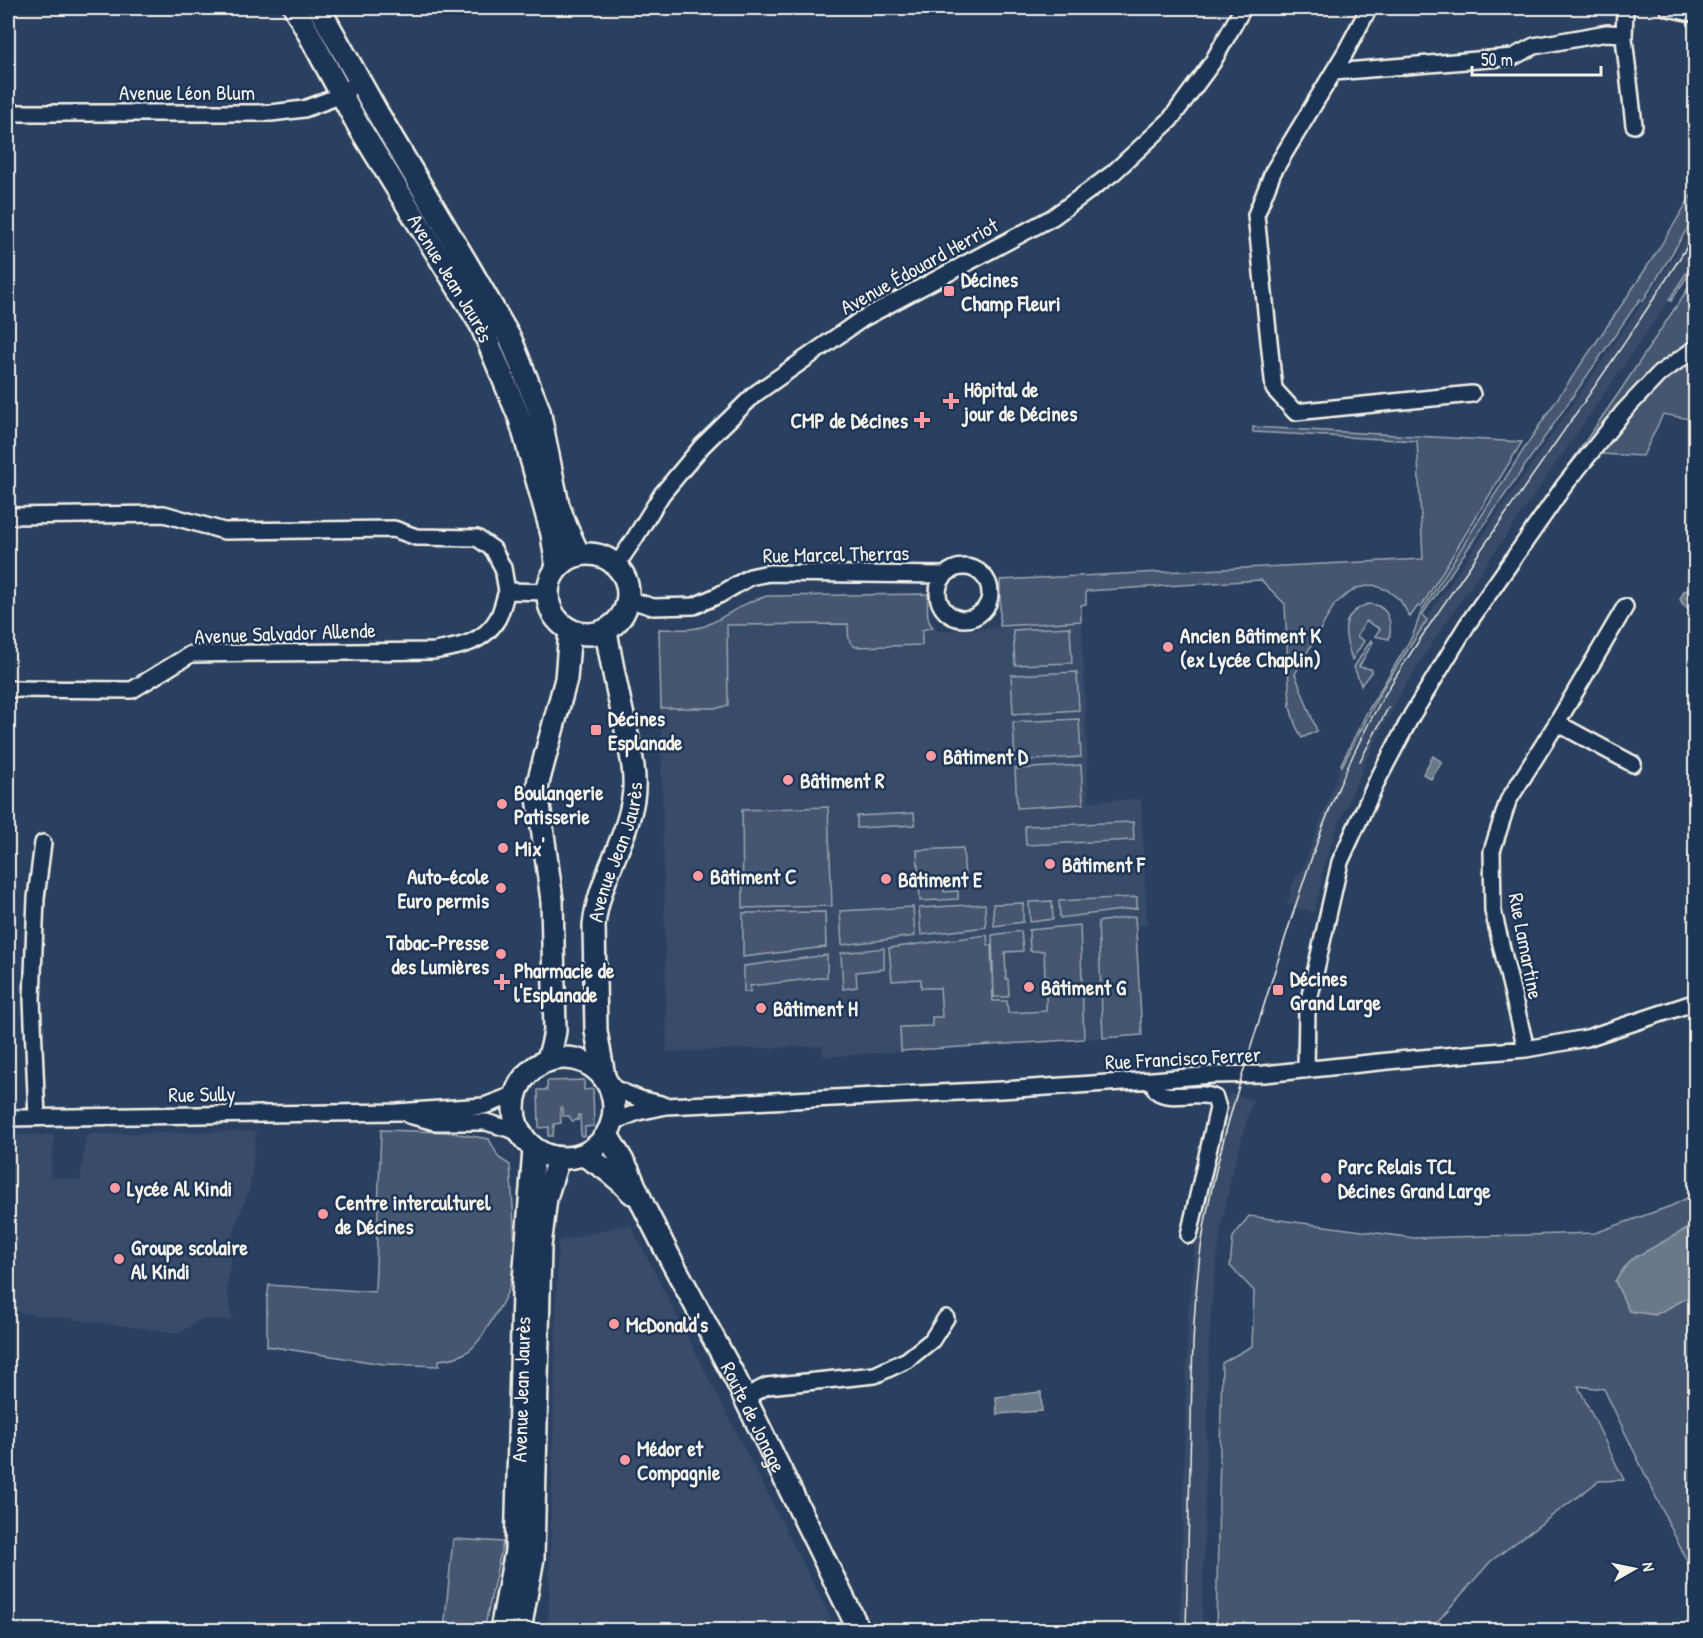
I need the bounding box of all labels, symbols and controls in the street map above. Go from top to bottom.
scale bar [1472,39,1601,77]
text: 50 m [1481,47,1513,72]
street label: Avenue Léon Blum [119,78,255,107]
street label: Avenue Jean Jaurès [401,208,501,346]
street label: Avenue Édouard Herriot [835,210,1004,321]
place label: Décines Champ Fleuri [961,265,1061,319]
marker: Décines Champ Fleuri [942,284,956,298]
place label: Hôpital de jour de Décines [961,375,1077,428]
marker: Hôpital de jour de Décines [942,392,960,410]
place label: CMP de Décines [791,406,908,435]
marker: CMP de Décines [913,411,931,429]
street label: Rue Marcel Therras [763,538,909,570]
street label: Avenue Salvador Allende [194,615,376,651]
place label: Ancien Bâtiment K (ex Lycée Chaplin) [1180,621,1321,675]
marker: Ancien Bâtiment K (ex Lycée Chaplin) [1161,640,1175,654]
place label: Décines Esplanade [608,704,683,758]
marker: Décines Esplanade [589,723,603,737]
place label: Bâtiment D [943,742,1029,771]
marker: Bâtiment D [924,749,938,763]
place label: Bâtiment R [800,766,885,795]
marker: Bâtiment R [781,773,795,787]
place label: Boulangerie Patisserie [514,778,604,831]
street label: Avenue Jean Jaurès [580,782,649,924]
marker: Boulangerie Patisserie [495,797,509,811]
place label: Mix' [515,834,545,863]
marker: Mix' [496,841,510,855]
place label: Bâtiment F [1062,850,1146,879]
marker: Bâtiment F [1043,857,1057,871]
place label: Auto-école Euro permis [397,862,490,916]
place label: Bâtiment C [710,862,797,891]
place label: Bâtiment E [898,865,983,894]
marker: Bâtiment C [691,869,705,883]
marker: Bâtiment E [879,872,893,886]
marker: Auto-école Euro permis [494,881,508,895]
street label: Rue Lamartine [1502,890,1550,1002]
place label: Tabac-Presse des Lumières [385,928,490,981]
marker: Tabac-Presse des Lumières [494,947,508,961]
place label: Pharmacie de l'Esplanade [514,956,615,1010]
place label: Décines Grand Large [1290,964,1381,1018]
place label: Bâtiment G [1041,973,1127,1002]
marker: Pharmacie de l'Esplanade [495,975,509,989]
marker: Bâtiment G [1022,980,1036,994]
marker: Décines Grand Large [1271,983,1285,997]
place label: Bâtiment H [773,994,858,1023]
marker: Bâtiment H [754,1001,768,1015]
street label: Rue Francisco Ferrer [1104,1039,1262,1077]
street label: Rue Sully [168,1079,236,1109]
place label: Parc Relais TCL Décines Grand Large [1338,1152,1491,1206]
marker: Parc Relais TCL Décines Grand Large [1319,1171,1333,1185]
place label: Lycée Al Kindi [127,1174,232,1204]
marker: Lycée Al Kindi [108,1181,122,1195]
place label: Centre interculturel de Décines [335,1188,491,1241]
marker: Centre interculturel de Décines [316,1207,330,1221]
place label: Groupe scolaire Al Kindi [131,1233,249,1286]
marker: Groupe scolaire Al Kindi [112,1252,126,1266]
place label: McDonald's [626,1310,708,1339]
street label: Avenue Jean Jaurès [504,1316,537,1463]
marker: McDonald's [607,1317,621,1331]
street label: Route de Jonage [714,1356,794,1477]
place label: Médor et Compagnie [637,1434,721,1488]
marker: Médor et Compagnie [618,1453,632,1467]
north arrow [1604,1539,1664,1599]
text: N [1637,1561,1660,1573]

